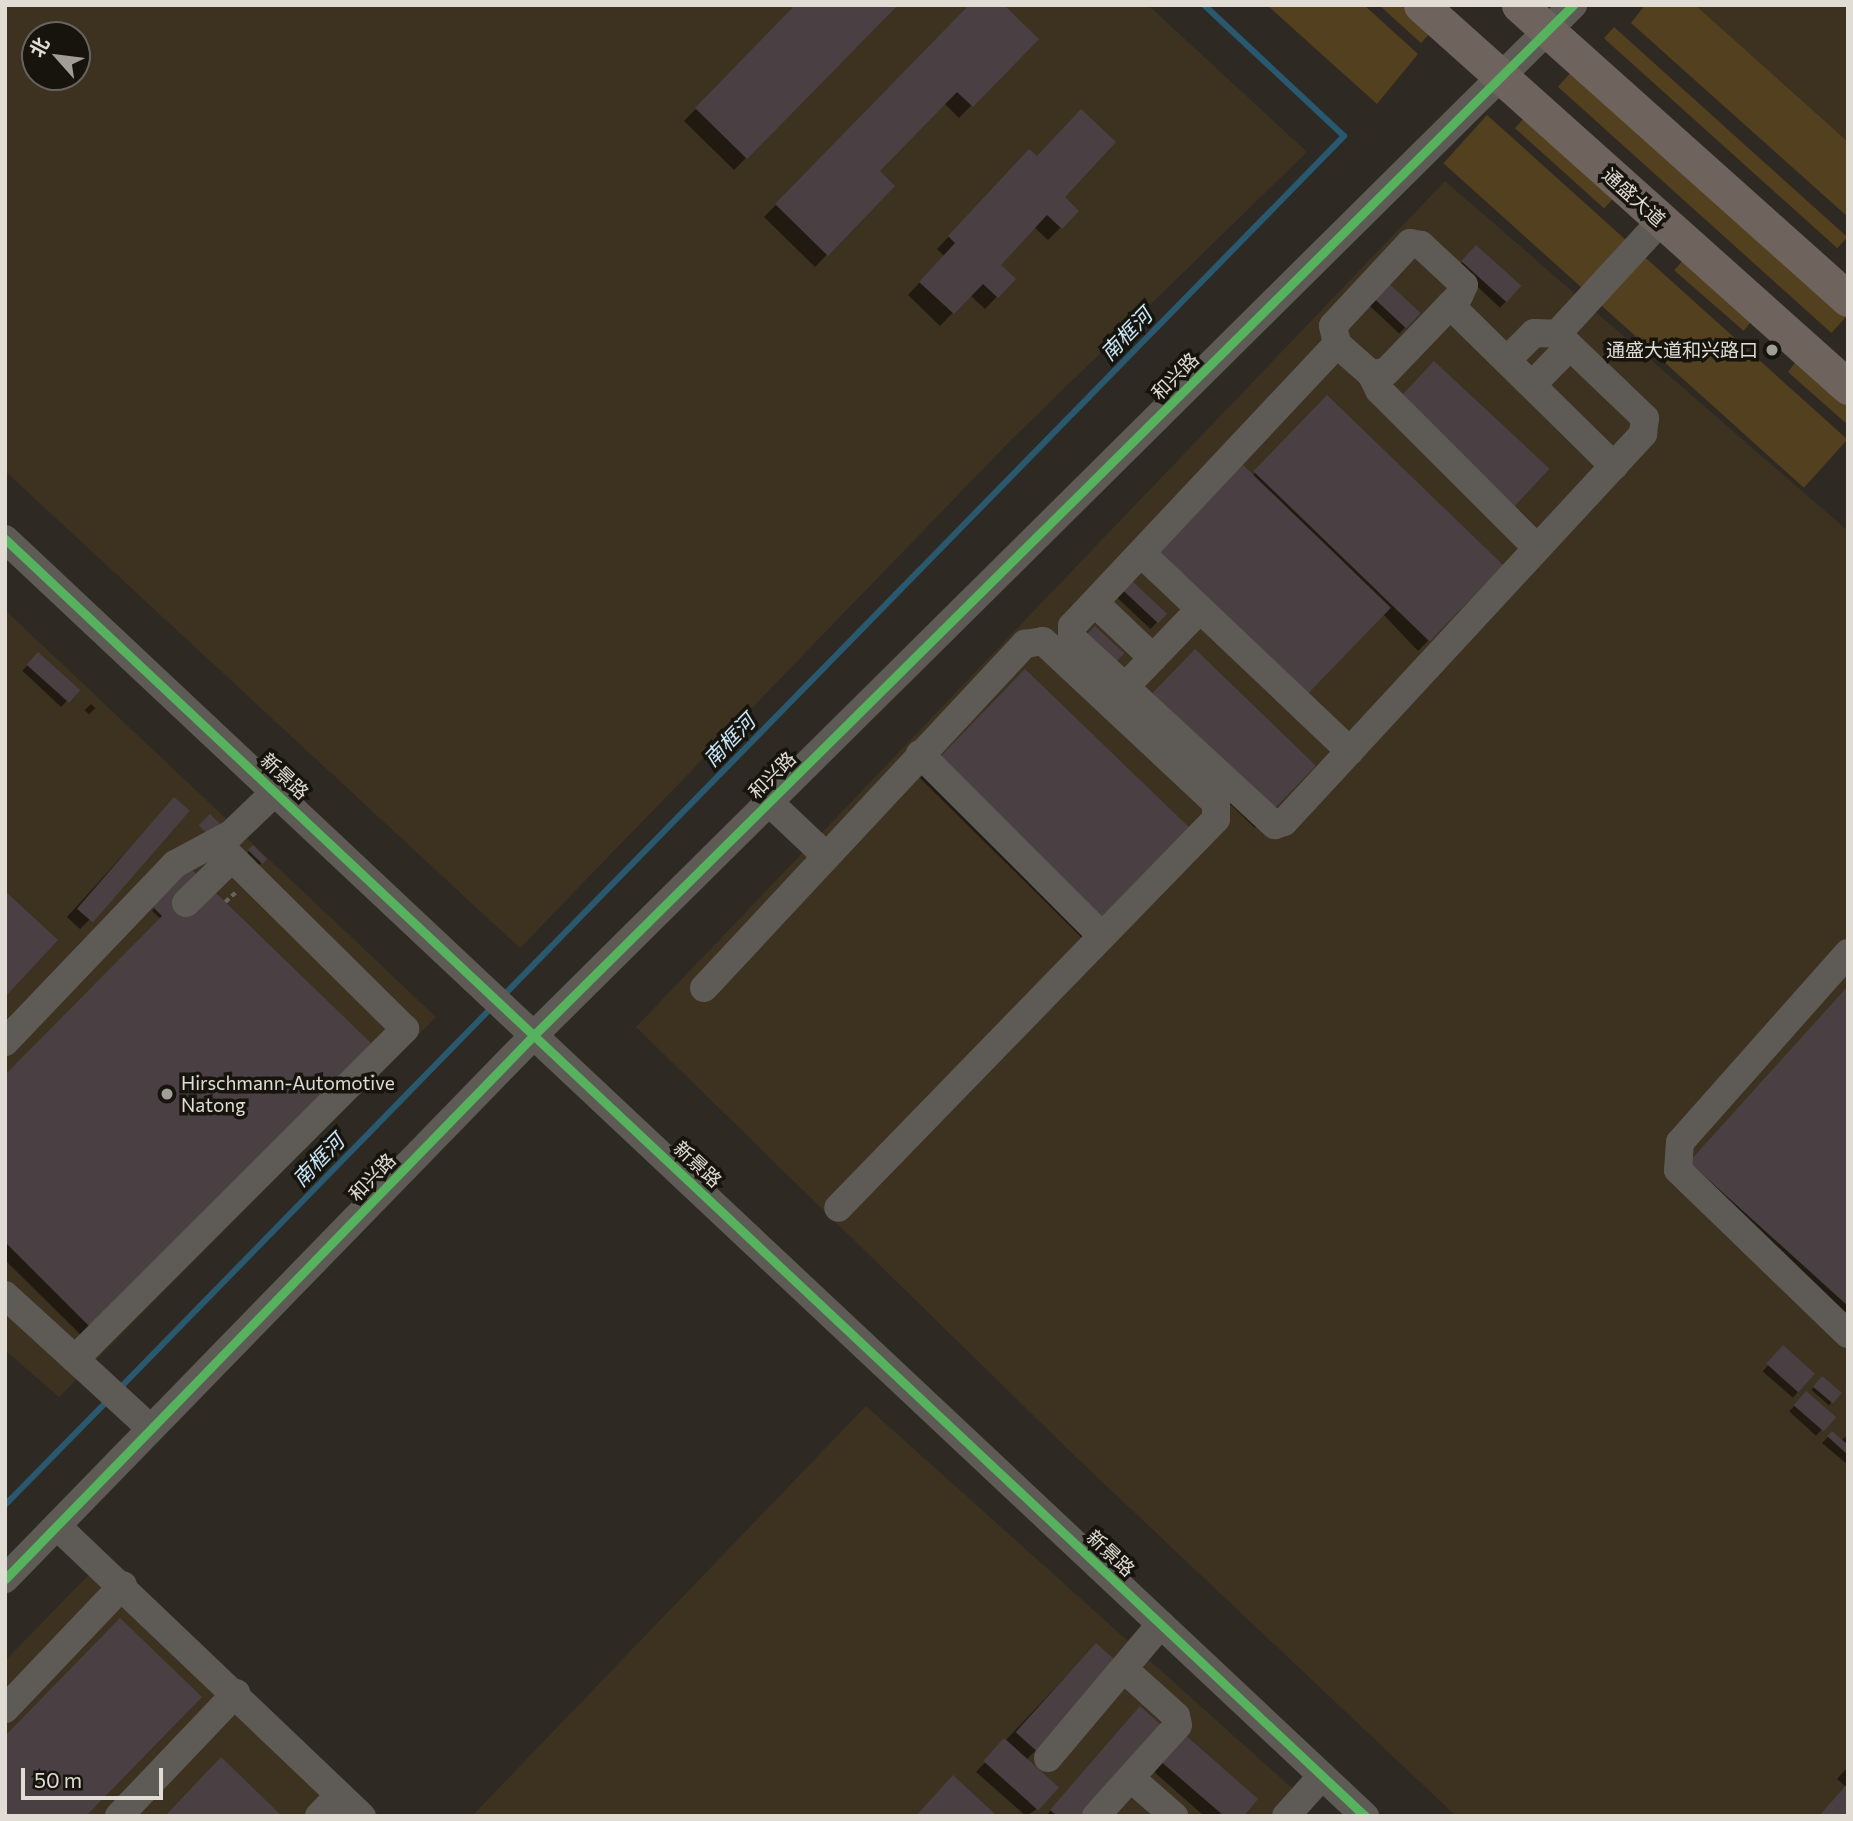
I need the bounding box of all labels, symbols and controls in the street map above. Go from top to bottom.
north arrow [21,21,91,91]
text: 北 [24,33,53,61]
street label: 通盛大道 [1598,163,1670,231]
water label: 南框河 [1095,303,1157,365]
place label: 通盛大道和兴路口 [1606,339,1758,361]
marker: 通盛大道和兴路口 [1764,342,1780,358]
street label: 和兴路 [1147,348,1203,404]
water label: 南框河 [698,709,760,771]
street label: 和兴路 [744,747,800,803]
street label: 新景路 [256,748,314,804]
place label: Hirschmann-Automotive Natong [181,1072,395,1116]
marker: Hirschmann-Automotive Natong [159,1086,175,1102]
water label: 南框河 [287,1129,349,1191]
street label: 新景路 [669,1136,727,1192]
street label: 和兴路 [344,1149,400,1205]
street label: 新景路 [1082,1525,1140,1581]
scale bar [24,1755,166,1799]
text: 50 m [34,1767,82,1792]

